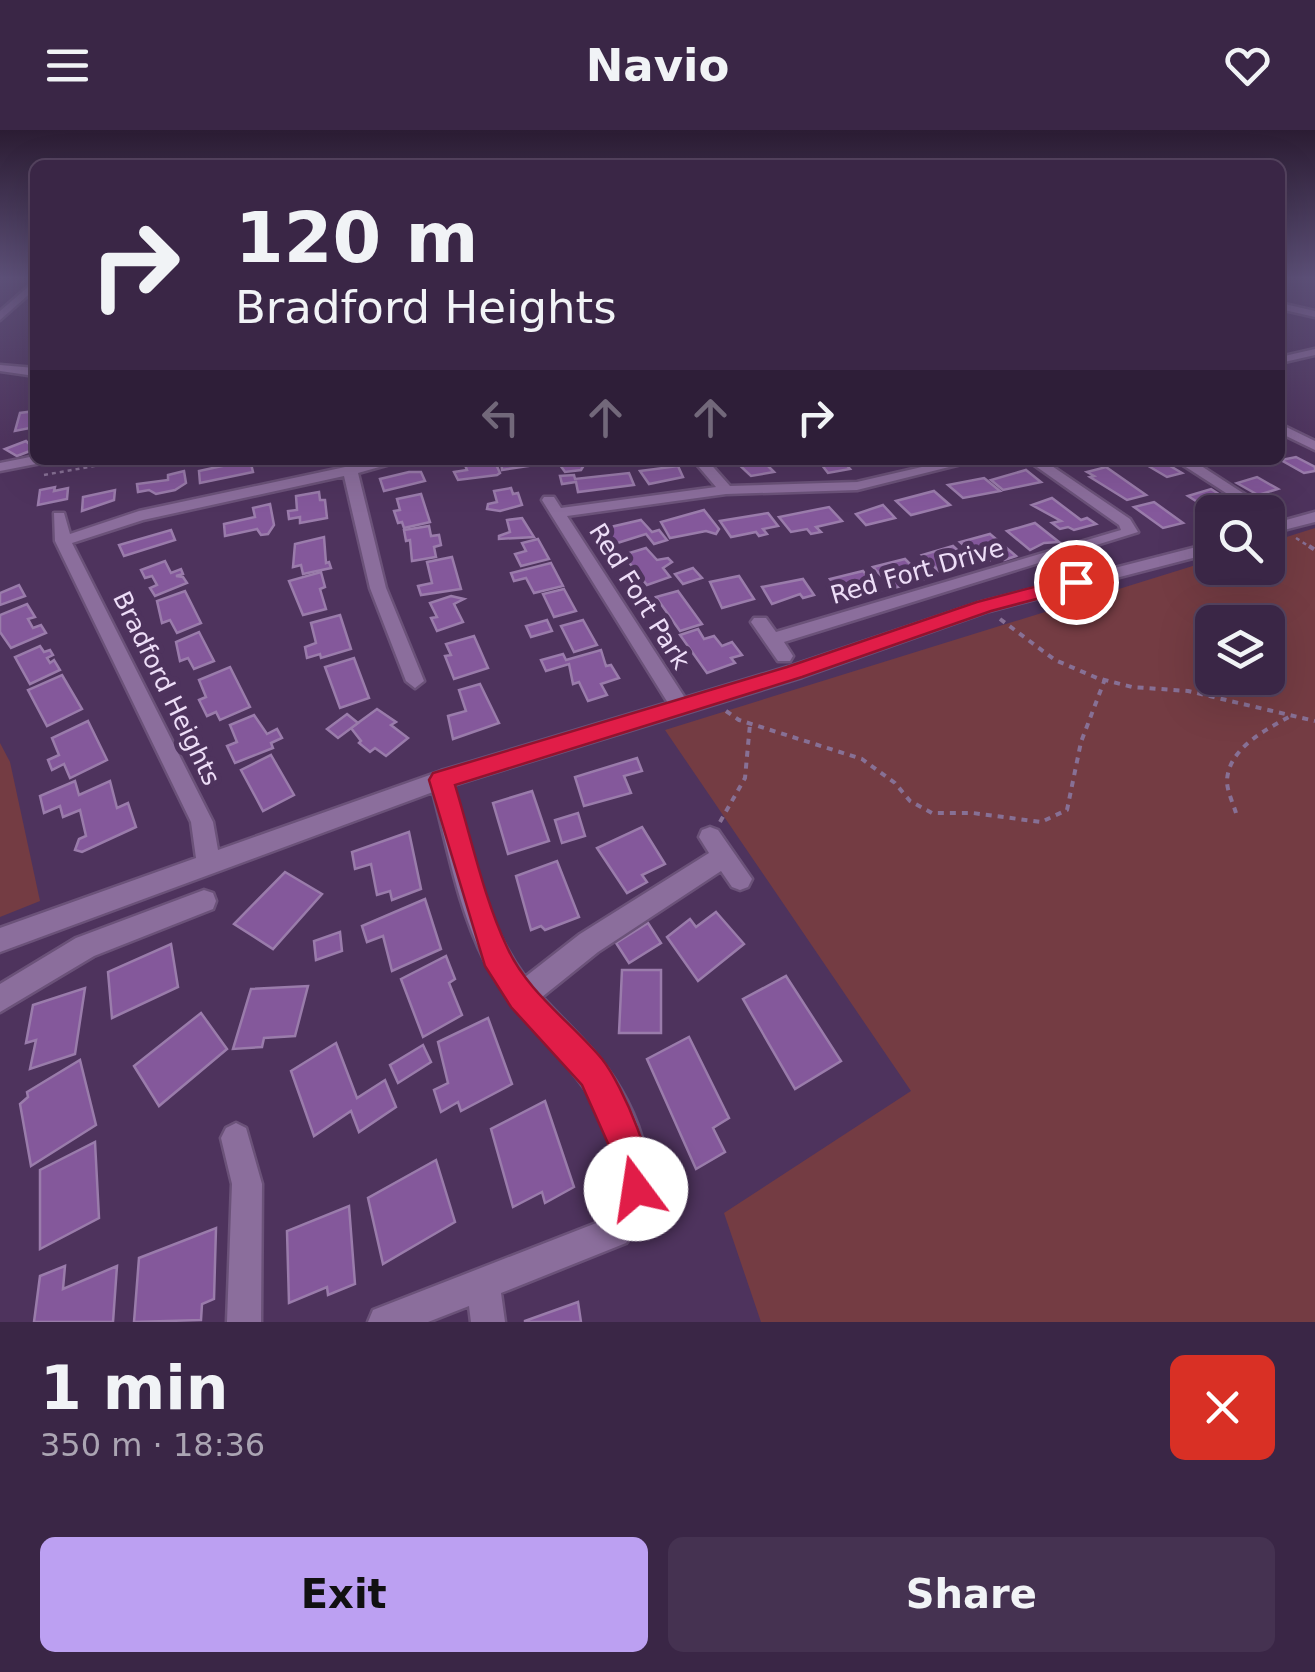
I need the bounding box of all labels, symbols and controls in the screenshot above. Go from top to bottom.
icon: menu [40,38,95,93]
icon: heart [1220,38,1275,93]
text: Navio [586,39,729,92]
text: 120 m [235,197,478,279]
icon: right [70,200,200,330]
text: Bradford Heights [235,281,617,334]
icon: left [473,390,528,445]
icon: ahead [578,390,633,445]
icon: ahead [683,390,738,445]
icon: right [788,390,843,445]
map controls [1195,495,1285,695]
button: search [1195,495,1285,585]
street label: Red Fort Park [583,518,696,675]
street label: Red Fort Drive [827,533,1007,610]
pin [1034,540,1119,625]
icon: arrive [1049,555,1104,610]
street label: Bradford Heights [107,587,226,790]
button: layers [1195,605,1285,695]
position arrow [584,1137,688,1241]
text: 1 min [40,1353,228,1423]
button: close [1170,1355,1275,1460]
text: 350 m · 18:36 [40,1426,265,1464]
button: Exit [40,1537,648,1652]
button: Share [668,1537,1275,1652]

